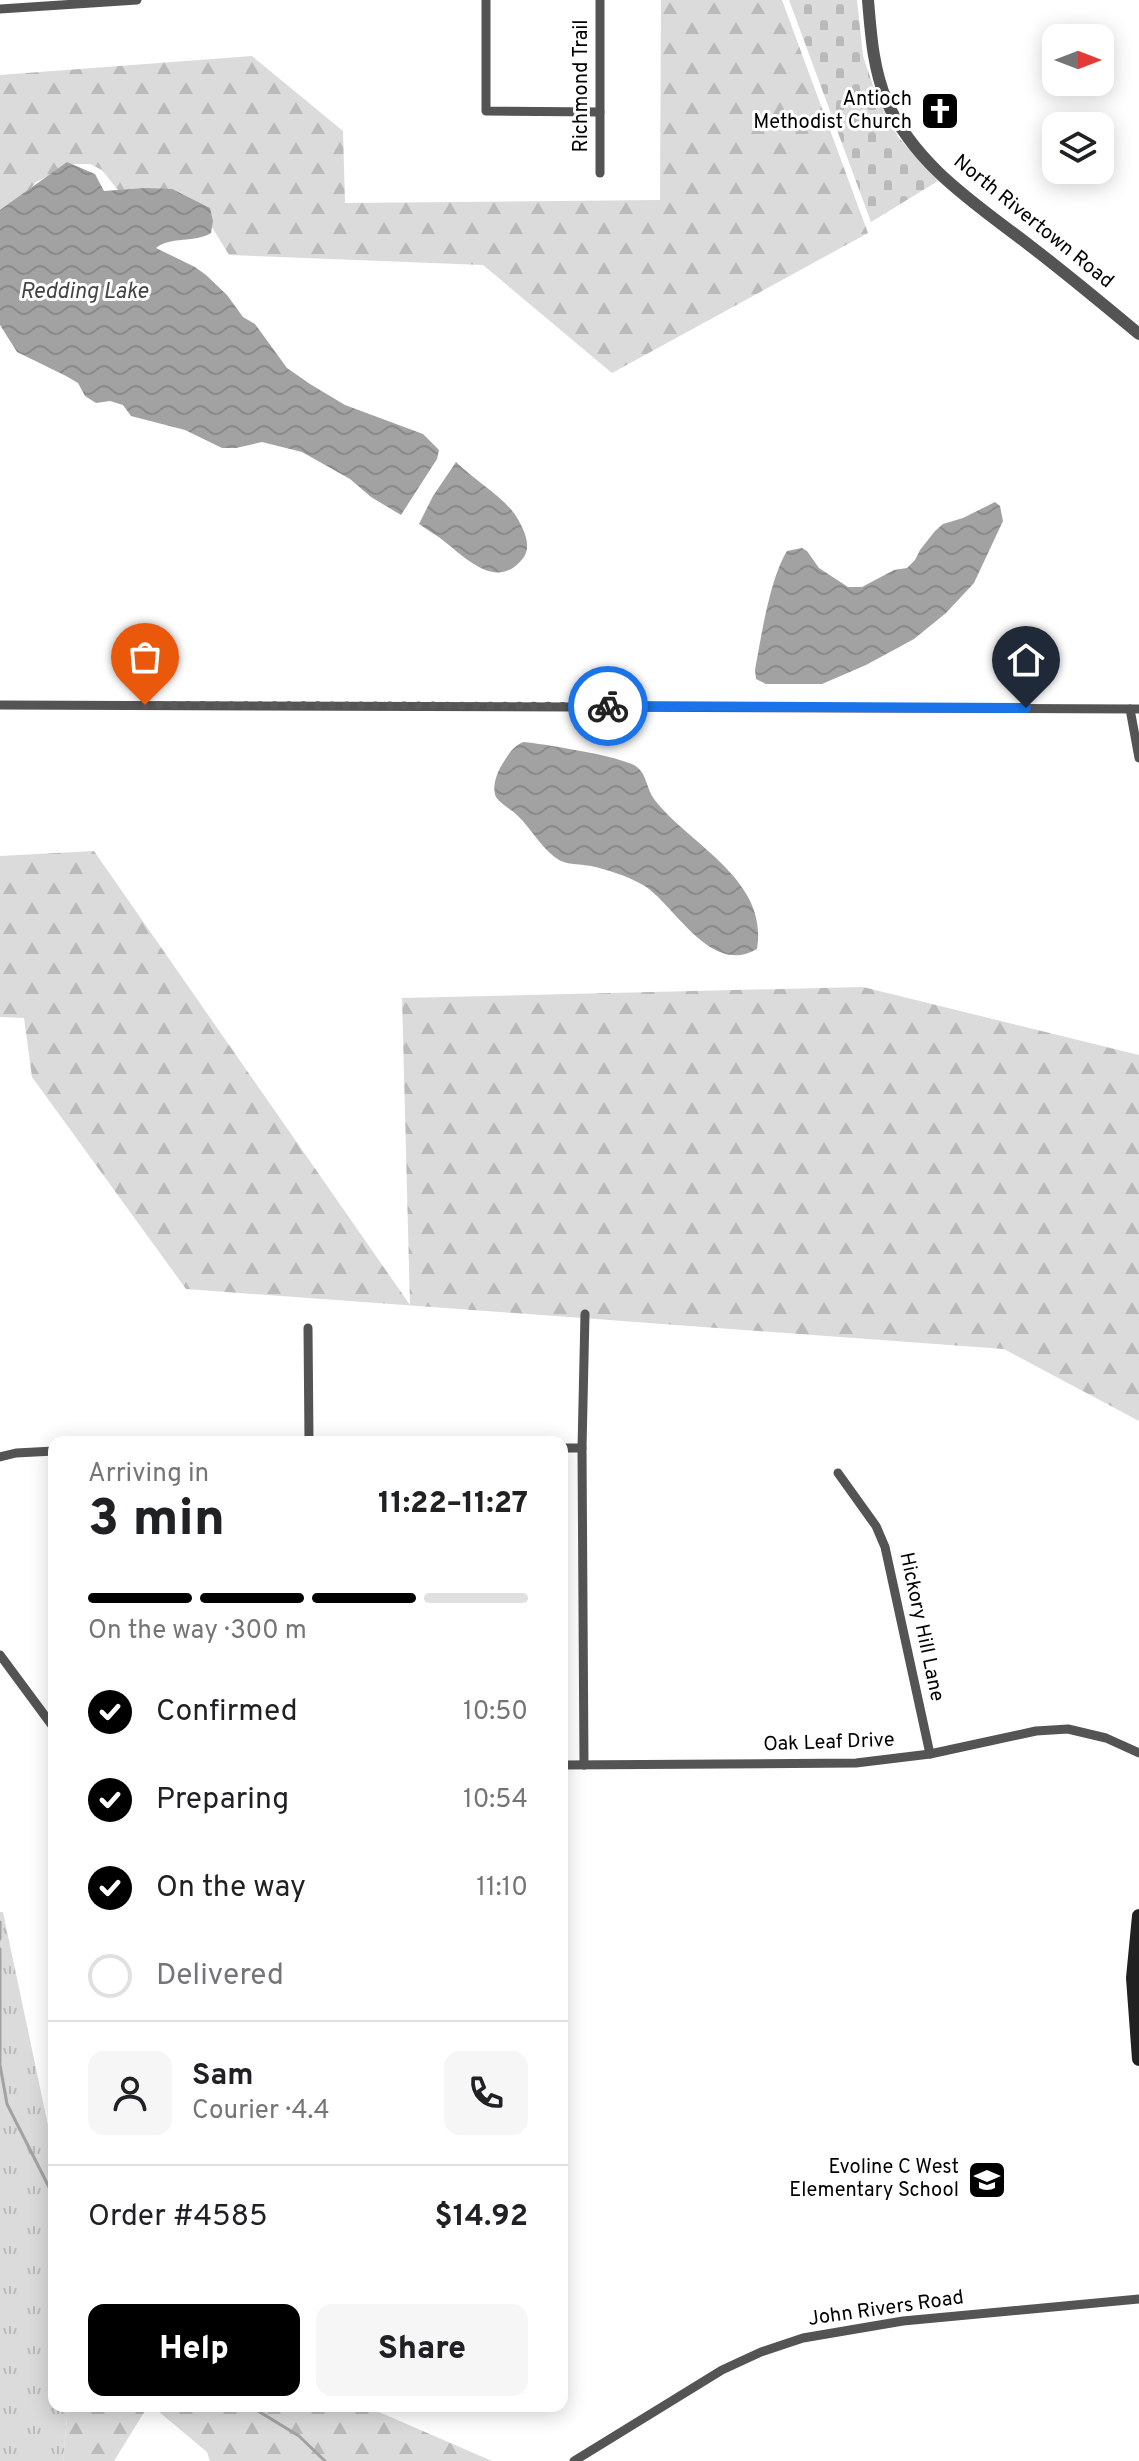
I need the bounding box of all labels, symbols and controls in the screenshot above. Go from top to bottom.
street label: Richmond Trail [569,19,595,153]
north arrow [1042,24,1114,96]
map controls [1042,24,1114,184]
place label: Antioch Methodist Church [753,87,912,136]
church icon: Antioch Methodist Church [919,90,961,132]
button: layers [1042,112,1114,184]
street label: North Rivertown Road [948,149,1118,295]
water label: Redding Lake [20,279,149,306]
pin [111,623,179,705]
pin [992,626,1060,708]
icon: bag [123,635,167,679]
icon: home [1004,638,1048,682]
courier [568,666,648,746]
icon: bike [586,684,630,728]
text: Arriving in [88,1458,209,1491]
text: 11:22–11:27 [378,1486,528,1523]
text: 3 min [88,1488,225,1554]
street label: Hickory Hill Lane [892,1550,950,1704]
text: On the way · 300 m [88,1615,307,1648]
icon: check [88,1690,132,1734]
text: Confirmed [156,1694,298,1731]
text: 10:50 [463,1696,528,1729]
street label: Oak Leaf Drive [763,1728,895,1758]
icon: check [88,1778,132,1822]
text: Preparing [156,1782,289,1819]
text: 10:54 [463,1784,528,1817]
icon: check [88,1866,132,1910]
text: On the way [156,1870,306,1907]
text: 11:10 [476,1872,528,1905]
text: Delivered [156,1958,284,1995]
button: person [88,2051,172,2135]
button: phone [444,2051,528,2135]
text: Sam [192,2058,254,2095]
text: Courier · 4.4 [192,2095,330,2128]
place label: Evoline C West Elementary School [789,2155,959,2204]
school or university icon: Evoline C West Elementary School [966,2159,1008,2201]
text: Order #4585 [88,2199,268,2236]
text: $14.92 [435,2199,528,2236]
street label: John Rivers Road [806,2285,966,2333]
button: Help [88,2304,300,2396]
button: Share [316,2304,528,2396]

